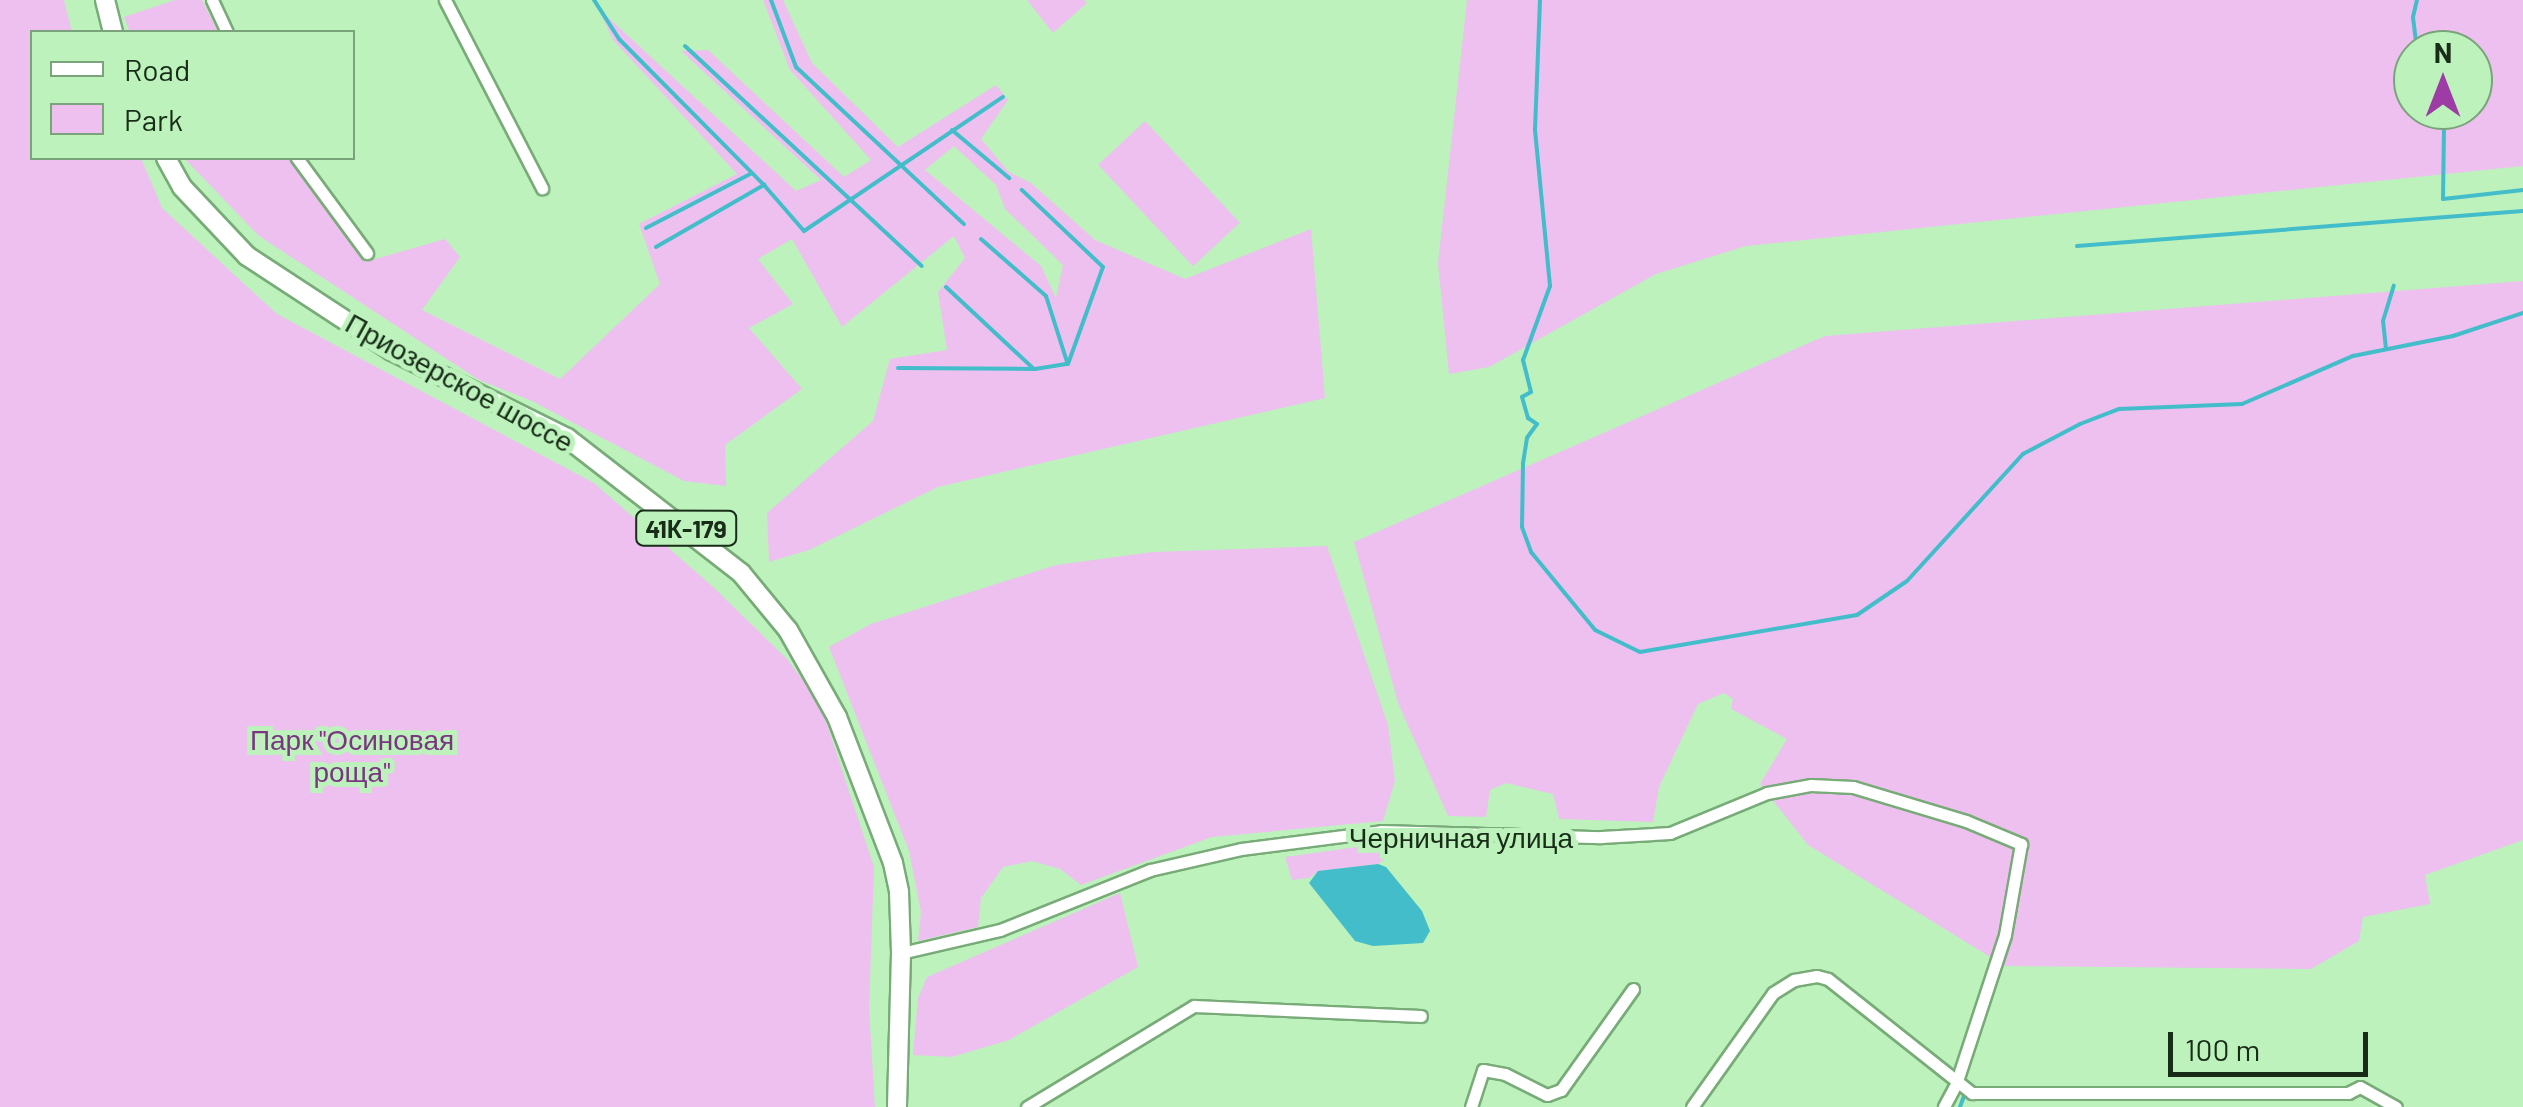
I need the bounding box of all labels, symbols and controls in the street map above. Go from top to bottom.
legend [30,30,355,160]
north arrow [2393,30,2493,130]
text: N [2434,35,2452,69]
text: Road [124,51,190,87]
text: Park [124,101,183,137]
street label: Приозерское шоссе [340,305,580,459]
road number: 41К-179 [634,508,738,548]
park label: Парк "Осиновая роща" [250,722,454,788]
street label: Черничная улица [1349,820,1573,854]
scale bar [2173,1012,2373,1074]
text: 100 m [2185,1031,2260,1067]

